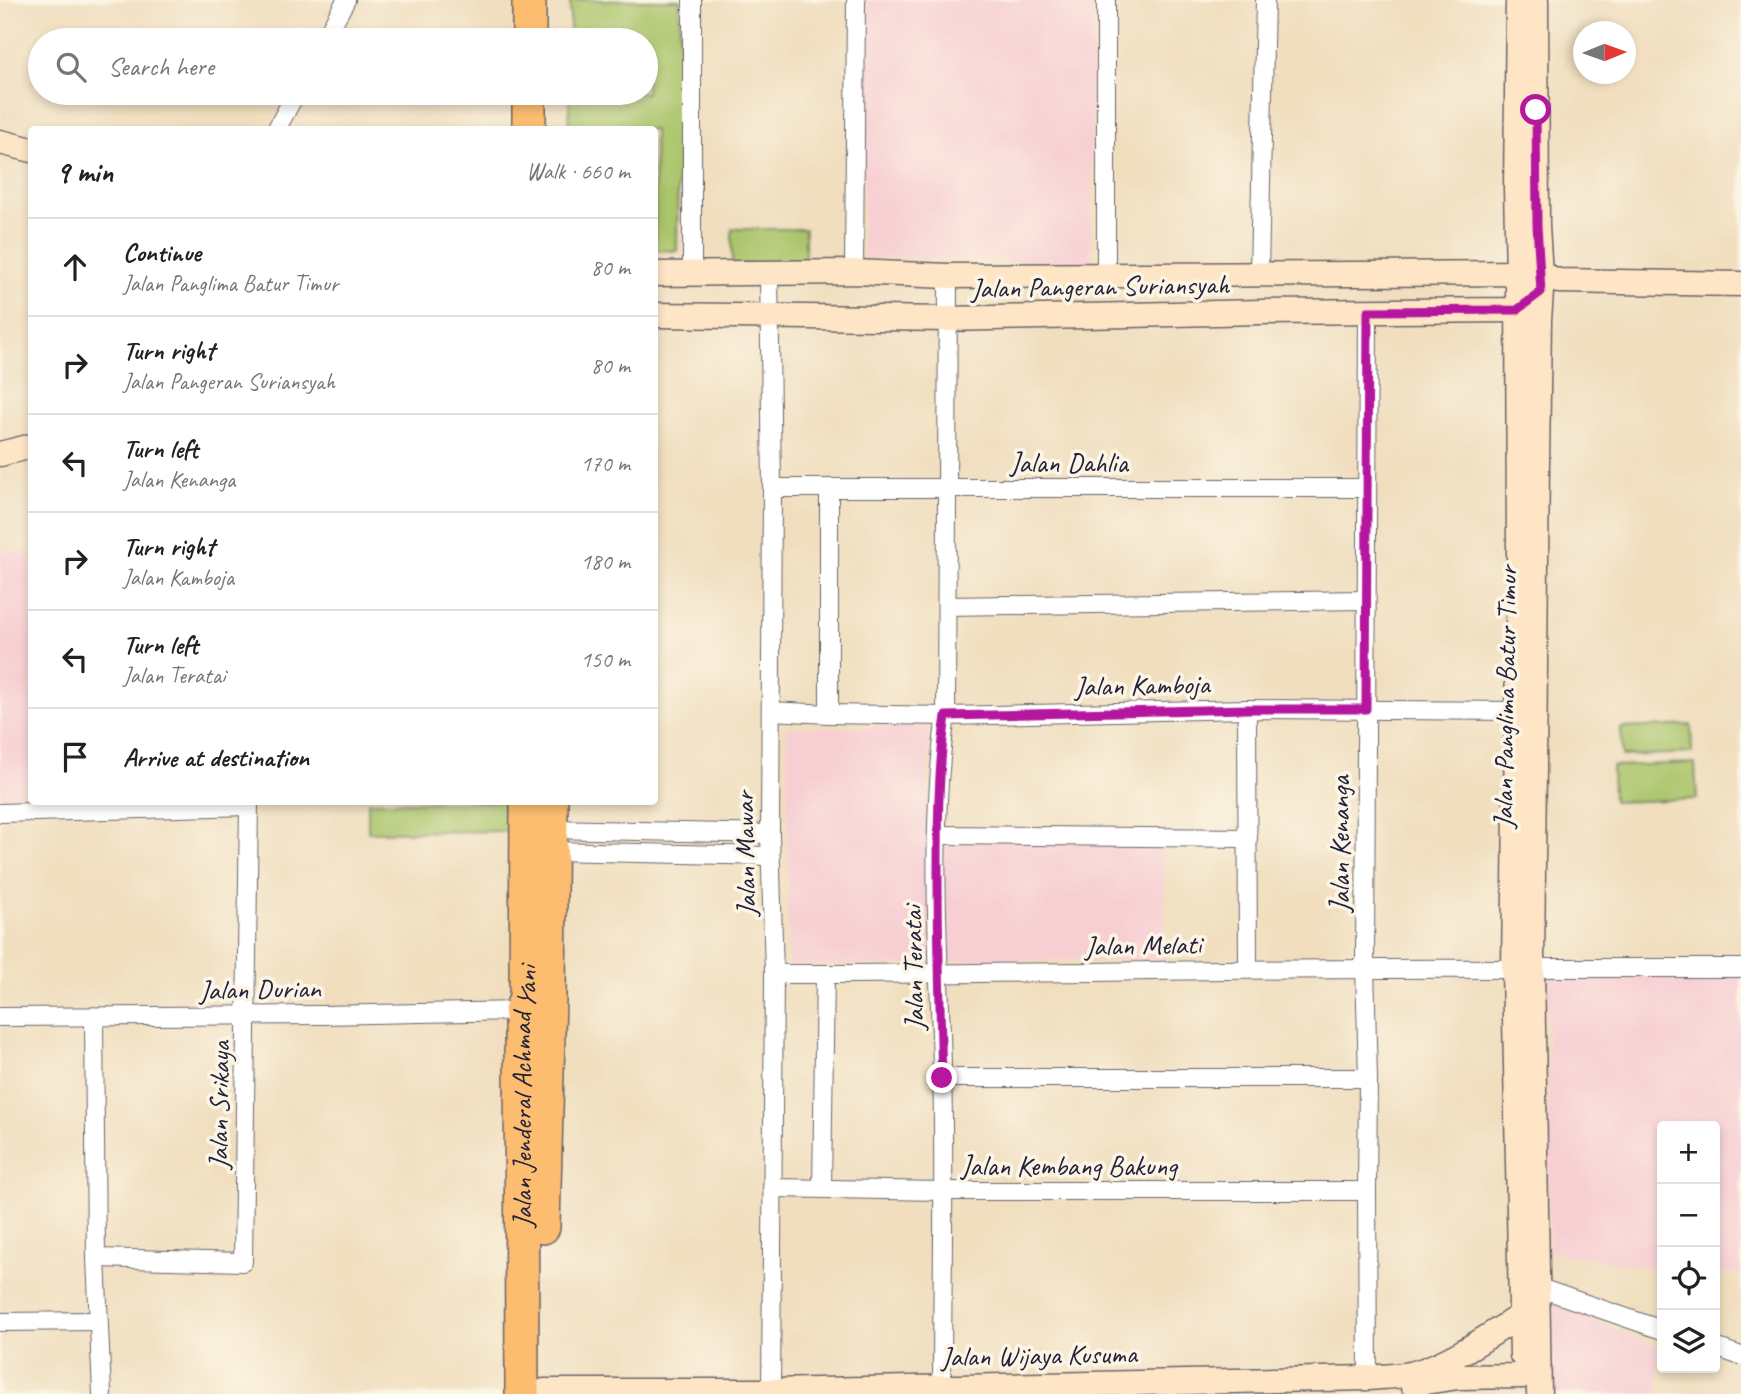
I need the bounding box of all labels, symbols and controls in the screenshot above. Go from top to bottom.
north arrow [1573,21,1636,84]
search box [28,28,658,105]
icon: search [52,48,90,86]
text: Search here [108,50,214,83]
route start [1520,94,1551,125]
text: 9 min [56,153,113,191]
text: Walk · 660 m [526,157,630,186]
text: Continue [123,236,201,269]
icon: ahead [56,248,94,286]
text: 80 m [591,253,630,282]
street label: Jalan Pangeran Suriansyah [969,266,1231,306]
text: Jalan Panglima Batur Timur [123,269,338,298]
text: Turn right [123,334,214,367]
icon: right [56,346,94,384]
text: 80 m [591,351,630,380]
text: Jalan Pangeran Suriansyah [123,367,335,396]
text: Turn left [123,432,198,465]
icon: left [56,444,94,482]
street label: Jalan Dahlia [1008,445,1129,480]
text: 170 m [581,449,630,478]
text: Jalan Kenanga [123,465,235,494]
text: Turn right [123,530,214,563]
icon: right [56,542,94,580]
text: 180 m [581,547,630,576]
text: Jalan Kamboja [123,563,234,592]
street label: Jalan Panglima Batur Timur [1485,563,1525,830]
text: Turn left [123,628,198,661]
icon: left [56,640,94,678]
text: 150 m [581,645,630,674]
text: Jalan Teratai [123,661,225,690]
street label: Jalan Kamboja [1072,666,1212,704]
icon: arrive [56,738,94,776]
text: Arrive at destination [123,741,309,774]
street label: Jalan Kenanga [1322,774,1357,914]
street label: Jalan Mawar [726,789,764,918]
street label: Jalan Teratai [894,902,932,1033]
street label: Jalan Melati [1082,926,1205,964]
street label: Jalan Jenderal Achmad Yani [503,962,546,1229]
street label: Jalan Durian [197,970,322,1008]
street label: Jalan Srikaya [200,1039,238,1171]
route end [926,1062,957,1093]
map controls [1657,1121,1720,1373]
button: + [1657,1121,1720,1184]
street label: Jalan Kembang Bakung [959,1148,1179,1183]
button: − [1657,1184,1720,1247]
button: locate [1657,1247,1720,1310]
button: layers [1657,1310,1720,1373]
street label: Jalan Wijaya Kusuma [939,1336,1139,1374]

